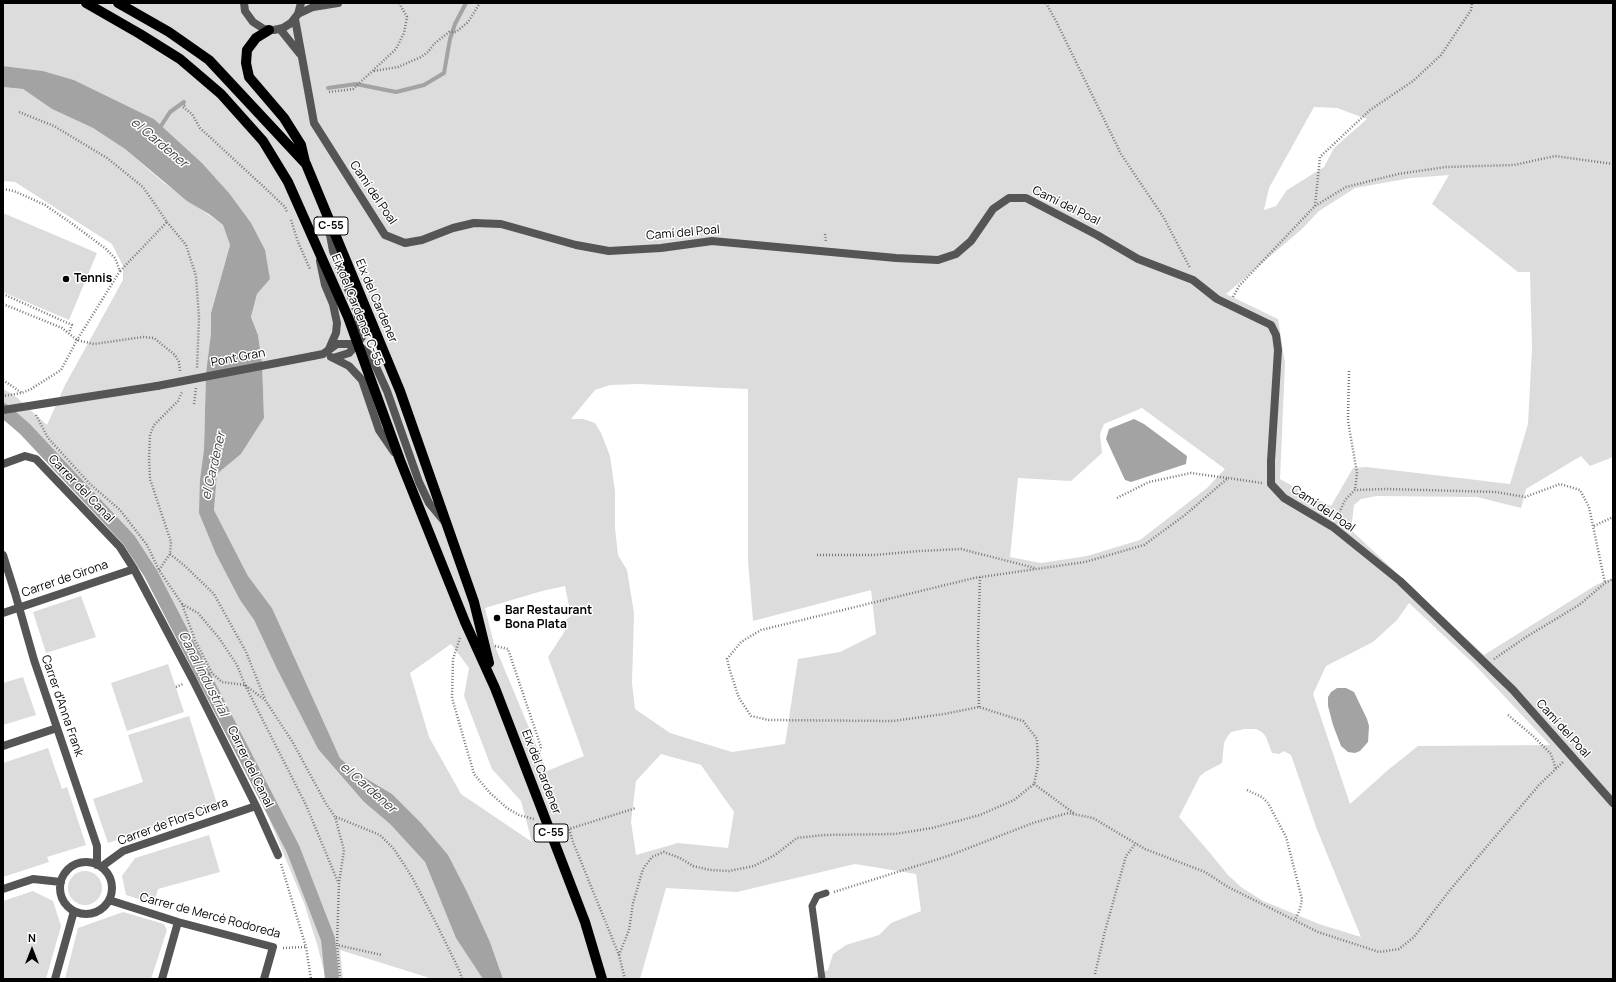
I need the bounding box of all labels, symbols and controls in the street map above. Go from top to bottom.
water label: el Cardener [127,115,191,171]
street label: Camí del Poal [346,158,400,228]
street label: Camí del Poal [1030,183,1102,229]
road number: C-55 [314,217,348,235]
street label: Camí del Poal [646,223,720,243]
street label: Eix del Cardener C-55 [328,252,386,368]
street label: Eix del Cardener [352,257,400,345]
place label: Tennis [74,272,112,286]
marker: Tennis [61,274,71,284]
street label: Pont Gran [210,346,266,370]
water label: el Cardener [199,430,229,502]
street label: Carrer del Canal [45,452,117,526]
street label: Camí del Poal [1288,482,1358,536]
street label: Carrer de Girona [20,557,110,601]
place label: Bar Restaurant Bona Plata [505,604,592,632]
marker: Bar Restaurant Bona Plata [492,613,502,623]
water label: Canal industrial [175,629,231,719]
street label: Carrer d'Anna Frank [38,653,86,759]
street label: Camí del Poal [1533,697,1593,761]
street label: Carrer del Canal [224,724,276,810]
street label: Eix del Cardener [518,728,564,816]
water label: el Cardener [337,759,399,817]
street label: Carrer de Flors Cirera [116,795,230,849]
road number: C-55 [534,824,568,842]
street label: Carrer de Mercè Rodoreda [138,890,282,942]
north arrow [12,930,52,970]
text: N [28,930,36,945]

